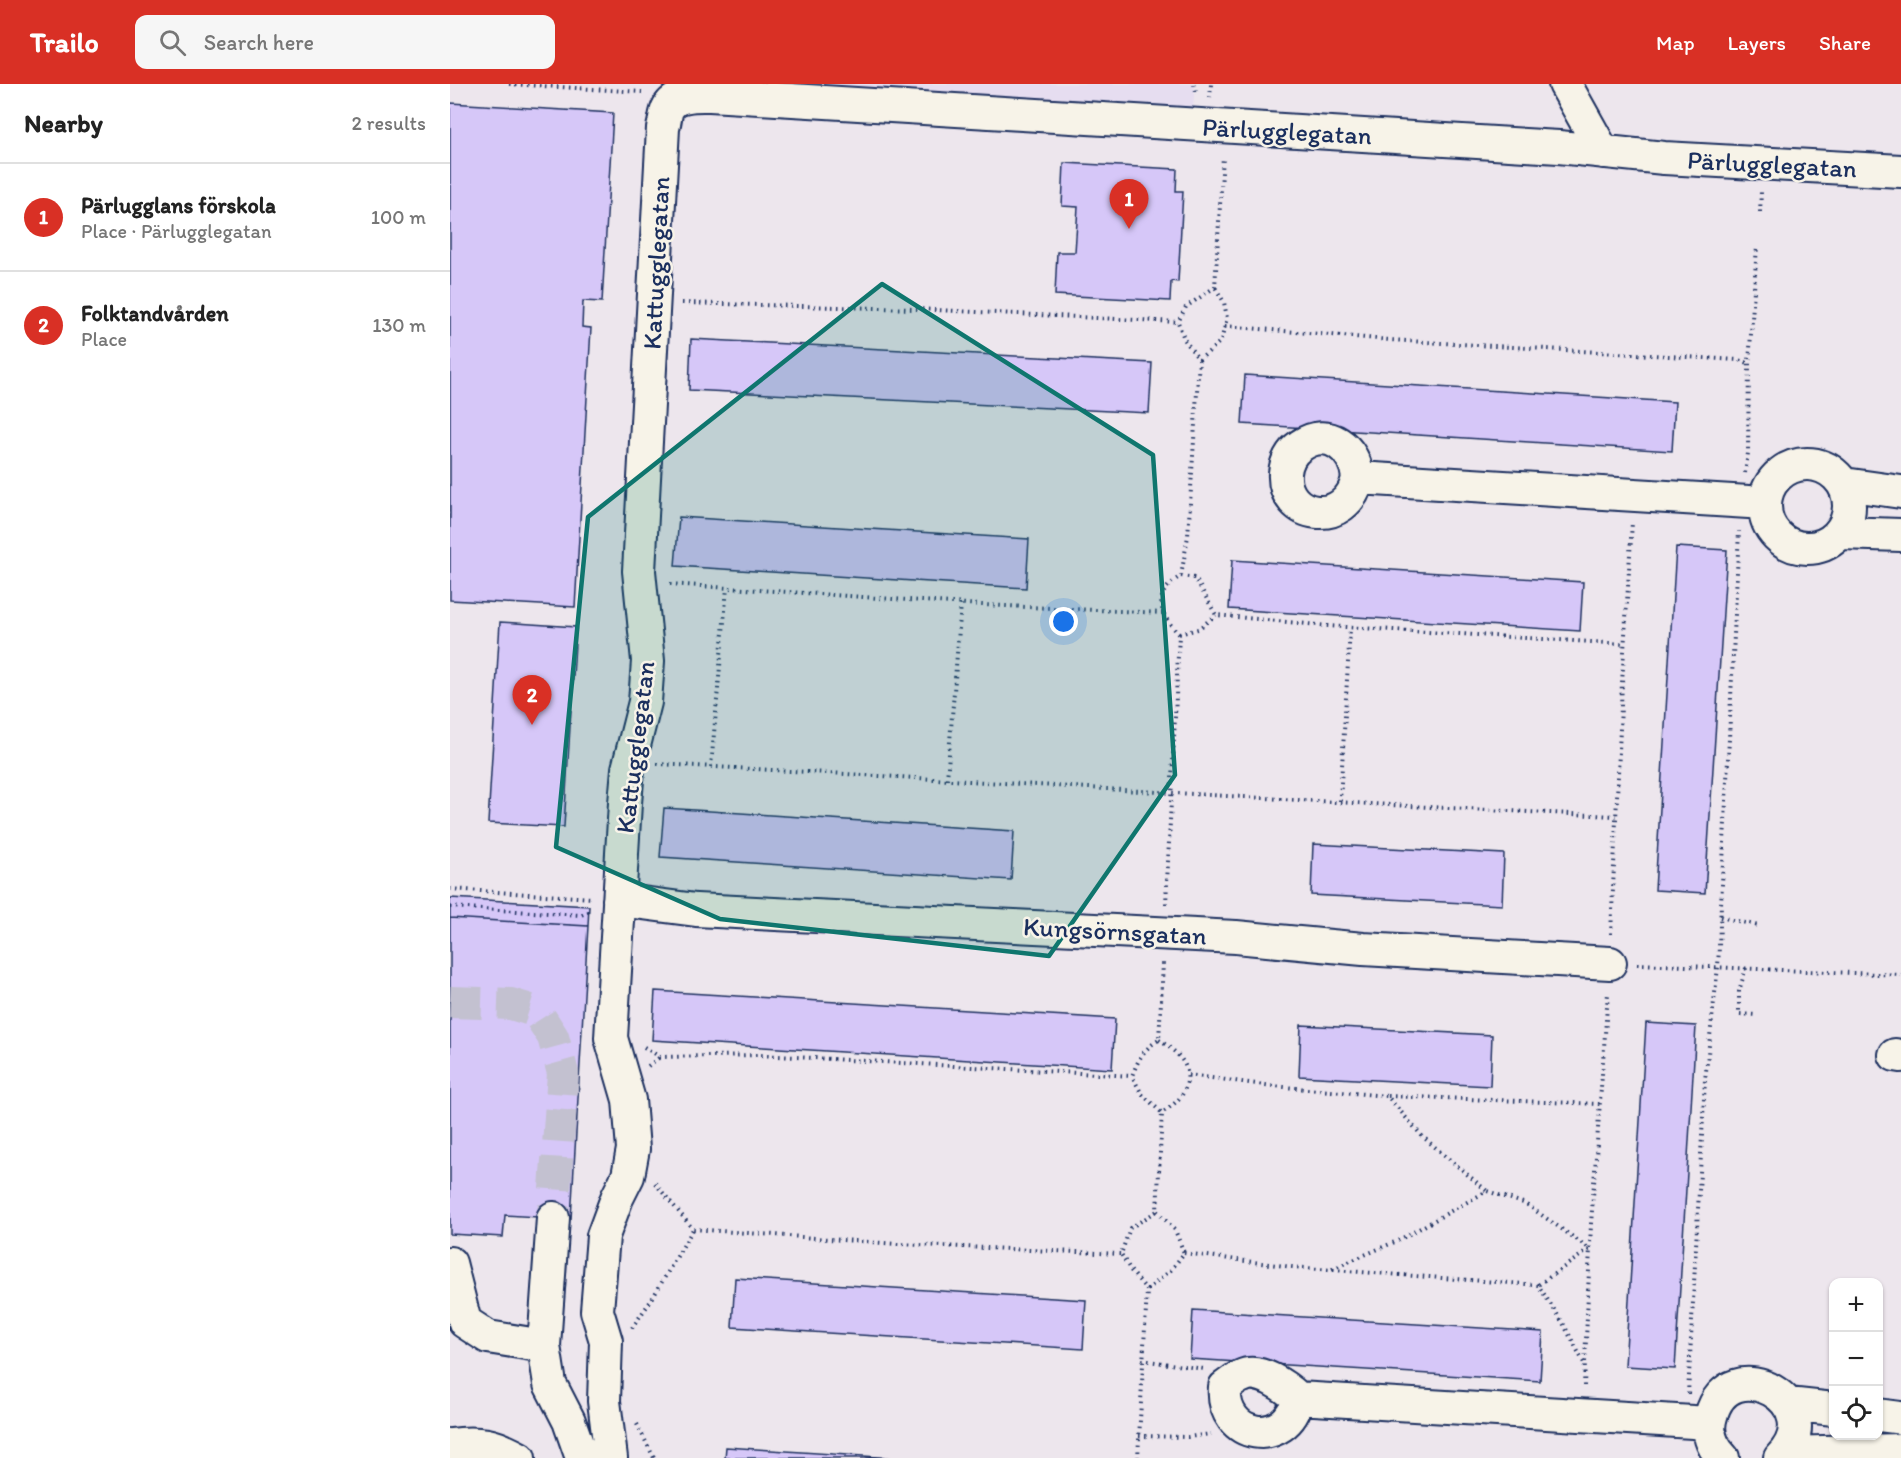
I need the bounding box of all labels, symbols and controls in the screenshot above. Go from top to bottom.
search box [135,15,555,69]
text: Trailo [30,25,99,59]
icon: search [156,26,189,59]
text: Search here [204,29,314,56]
text: Map [1656,30,1695,55]
text: Layers [1728,30,1786,55]
text: Share [1819,30,1871,55]
text: Nearby [24,107,103,139]
text: 2 results [352,111,426,135]
street label: Pärlugglegatan [1201,111,1373,151]
street label: Pärlugglegatan [1686,144,1858,184]
street label: Kattugglegatan [635,175,677,350]
pin: 1 [1110,180,1148,229]
text: Pärlugglans förskola [81,192,276,219]
text: 1 [39,205,48,229]
text: 100 m [371,205,426,229]
text: Place · Pärlugglegatan [81,219,272,243]
text: Folktandvården [81,300,229,327]
text: 2 [38,313,49,337]
text: 130 m [372,313,426,337]
text: Place [81,327,127,351]
your location [1049,607,1078,636]
street label: Kattugglegatan [609,659,661,835]
pin: 2 [512,676,551,725]
street label: Kungsörnsgatan [1023,910,1208,952]
map controls [1829,1278,1883,1440]
button: + [1829,1278,1883,1332]
button: − [1829,1332,1883,1386]
button: locate [1829,1386,1883,1440]

